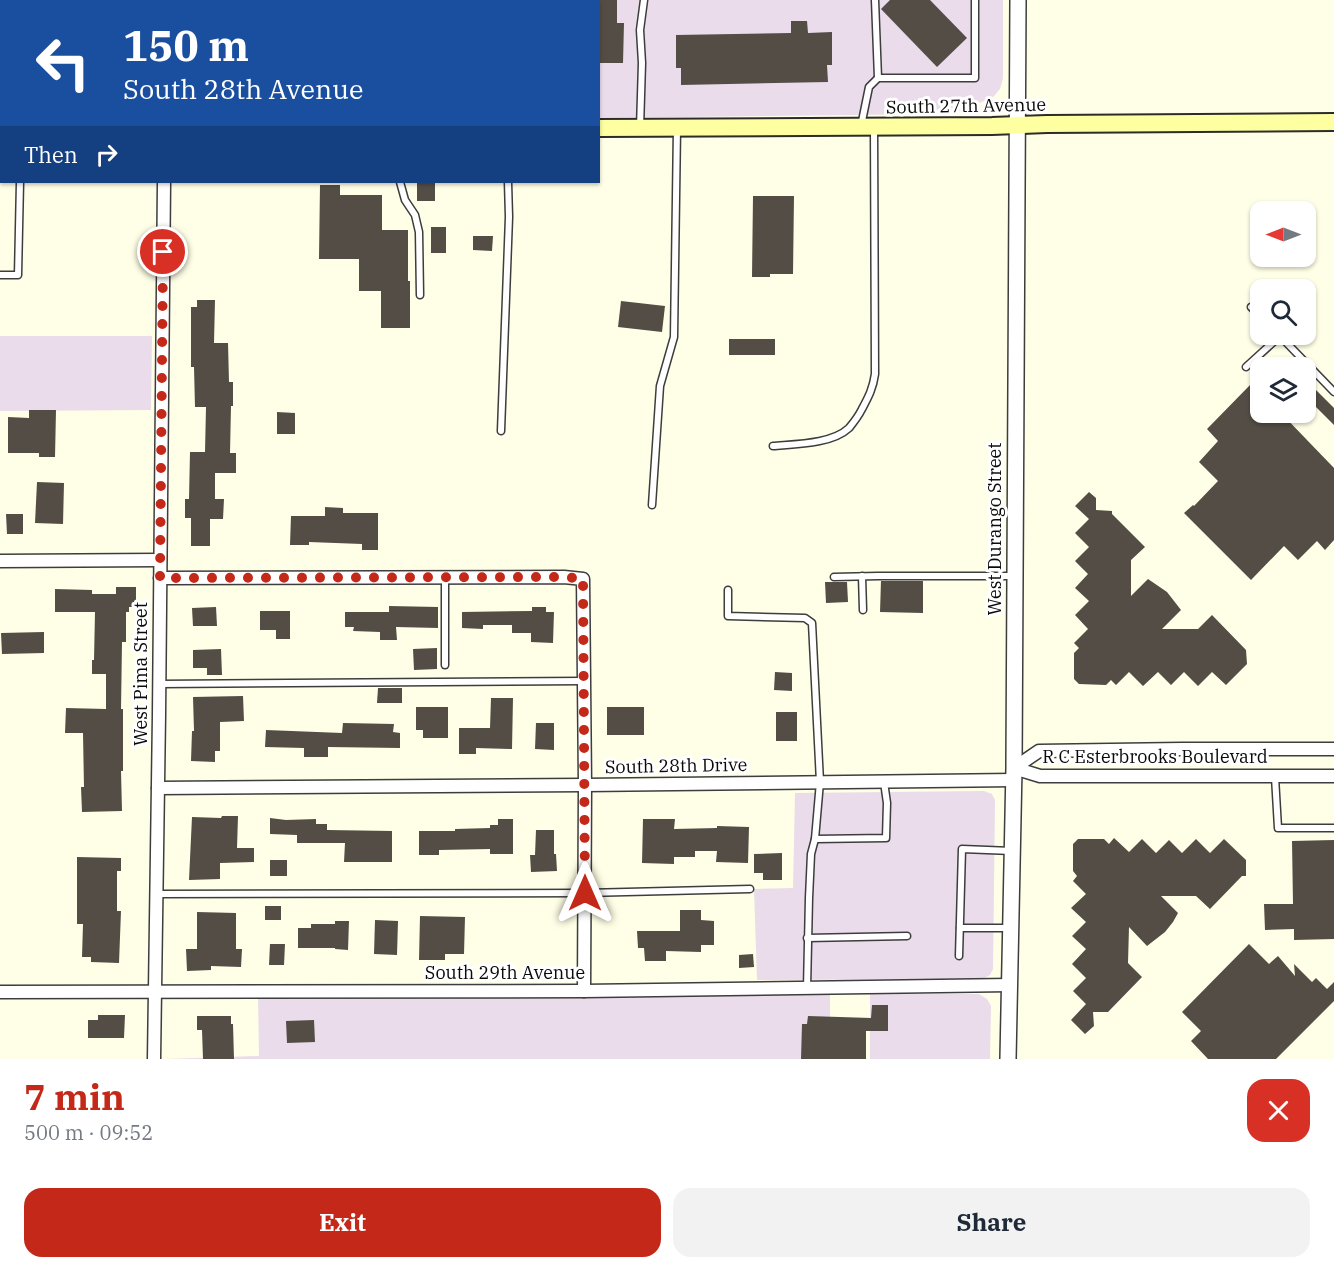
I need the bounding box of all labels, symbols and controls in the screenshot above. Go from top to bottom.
text: 150 m [123,18,249,73]
icon: left [24,24,102,102]
text: South 28th Avenue [123,71,363,106]
street label: South 27th Avenue [886,93,1046,118]
icon: right [90,138,123,171]
text: Then [24,140,78,169]
north arrow [1250,201,1316,267]
map controls [1250,201,1316,423]
pin [137,226,188,277]
icon: arrive [146,235,179,268]
button: search [1250,279,1316,345]
button: layers [1250,357,1316,423]
street label: West Durango Street [983,442,1006,616]
street label: West Pima Street [129,602,152,746]
street label: R C Esterbrooks Boulevard [1042,745,1268,768]
street label: South 28th Drive [605,753,747,778]
position arrow [553,861,617,925]
street label: South 29th Avenue [425,961,585,984]
text: 7 min [24,1073,125,1120]
button: close [1247,1079,1310,1142]
text: 500 m · 09:52 [24,1119,153,1146]
button: Exit [24,1188,661,1257]
button: Share [673,1188,1310,1257]

